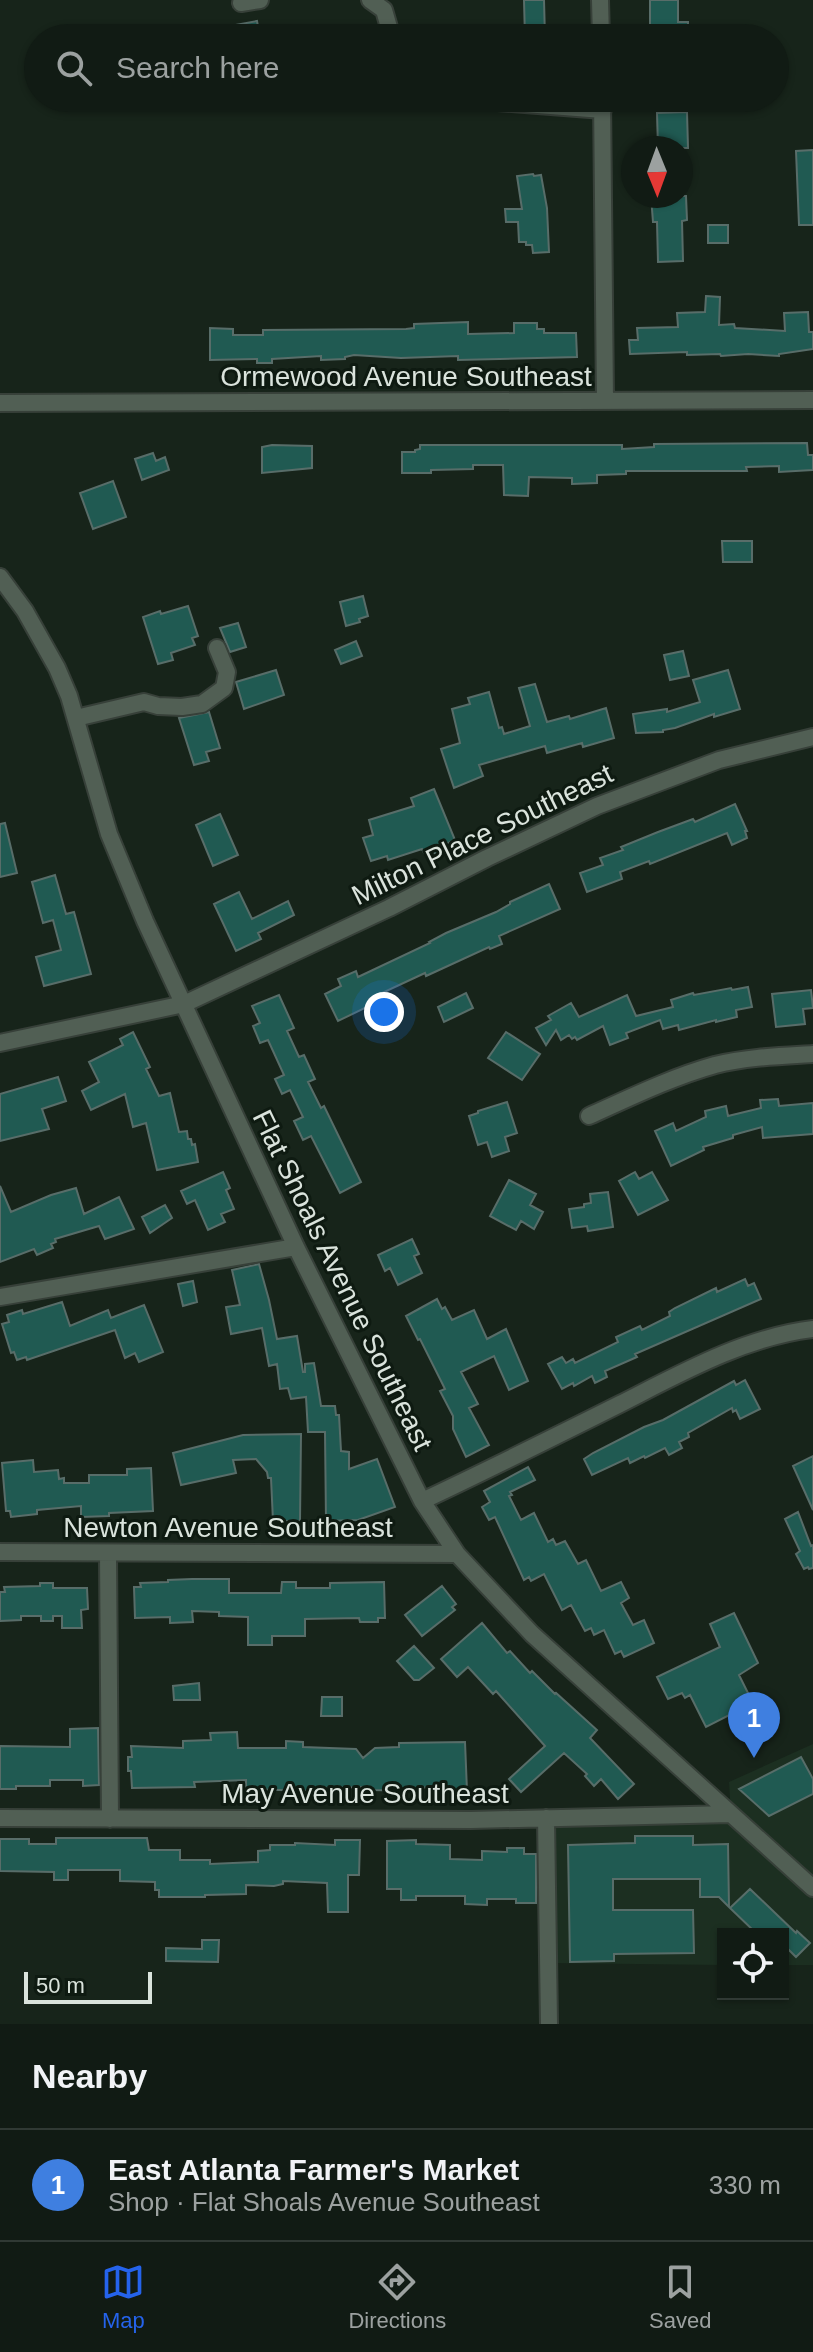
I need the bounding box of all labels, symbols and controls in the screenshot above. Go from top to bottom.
search box [24,24,789,112]
icon: search [52,46,96,90]
text: Search here [116,51,279,84]
north arrow [621,136,693,208]
street label: Ormewood Avenue Southeast [220,361,592,392]
street label: Milton Place Southeast [347,758,618,911]
your location [364,992,404,1032]
street label: Flat Shoals Avenue Southeast [247,1105,439,1456]
street label: Newton Avenue Southeast [63,1512,393,1543]
pin: 1 [728,1692,780,1758]
street label: May Avenue Southeast [221,1778,509,1809]
map controls [717,1928,789,2000]
button: locate [717,1928,789,2000]
scale bar [24,1968,152,2004]
text: 50 m [36,1973,85,1998]
text: Nearby [32,2057,147,2095]
text: East Atlanta Farmer's Market [108,2153,519,2186]
text: 1 [51,2170,65,2200]
text: 330 m [709,2170,781,2200]
text: Shop · Flat Shoals Avenue Southeast [108,2187,540,2217]
tab: Map [101,2260,145,2334]
tab: Directions [348,2260,446,2334]
tab: Saved [649,2260,712,2334]

